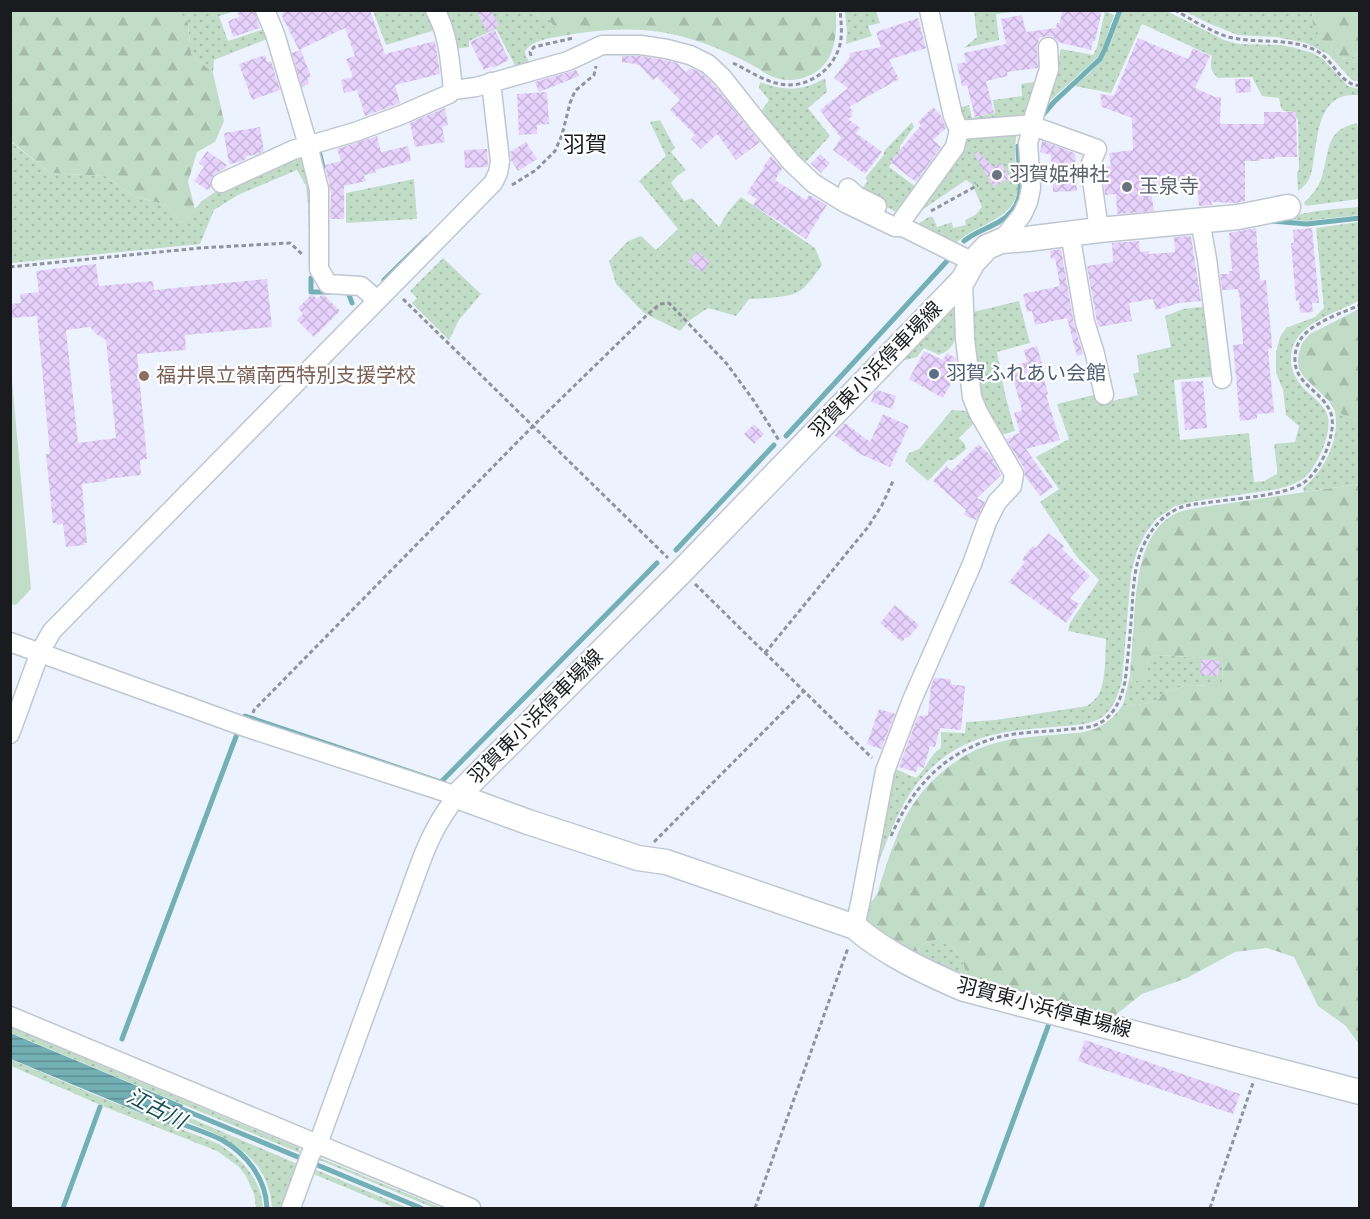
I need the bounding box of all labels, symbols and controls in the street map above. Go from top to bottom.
district label: 羽賀 [563,132,607,159]
place label: 羽賀姫神社 [1009,163,1109,187]
marker: 羽賀姫神社 [990,168,1004,182]
place label: 玉泉寺 [1139,175,1199,199]
marker: 玉泉寺 [1120,180,1134,194]
street label: 羽賀東小浜停車場線 [805,297,947,443]
place label: 羽賀ふれあい会館 [946,362,1106,386]
place label: 福井県立嶺南西特別支援学校 [156,364,416,388]
marker: 羽賀ふれあい会館 [927,367,941,381]
marker: 福井県立嶺南西特別支援学校 [137,369,151,383]
street label: 羽賀東小浜停車場線 [464,645,608,789]
street label: 羽賀東小浜停車場線 [954,973,1134,1043]
water label: 江古川 [122,1084,192,1135]

